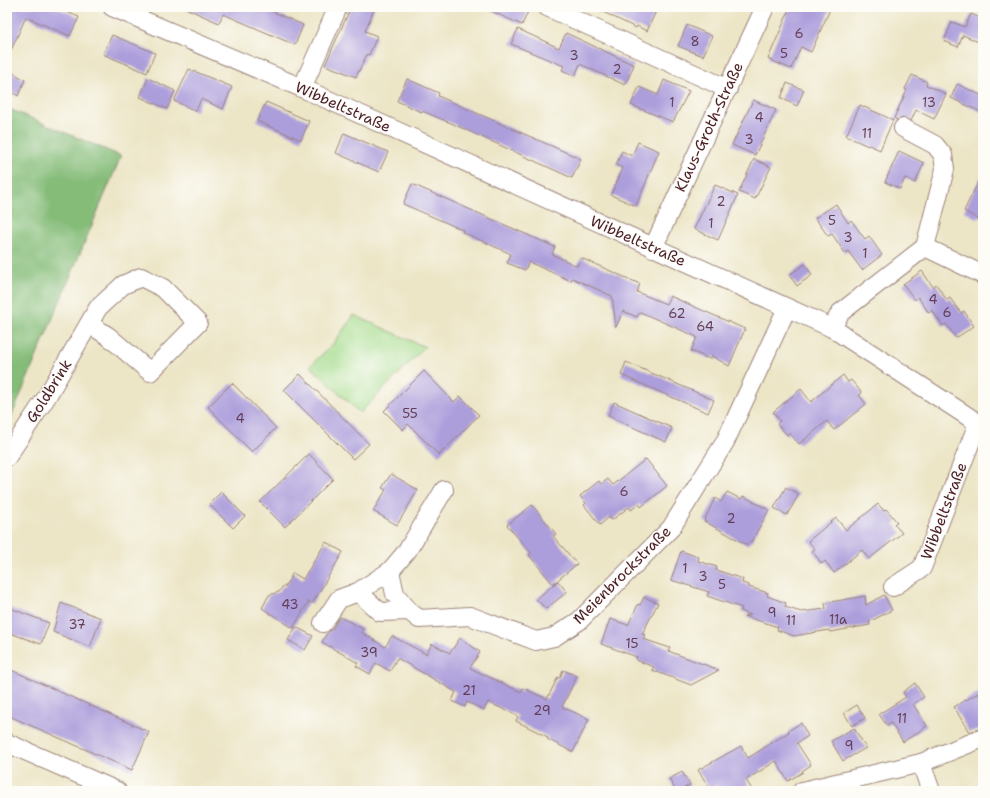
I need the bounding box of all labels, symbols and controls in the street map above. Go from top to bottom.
house number: 6 [794,25,804,42]
house number: 8 [690,33,700,50]
house number: 5 [780,45,788,62]
house number: 3 [569,47,579,64]
street label: Klaus-Groth-Straße [670,59,748,195]
house number: 2 [612,61,622,78]
street label: Wibbeltstraße [292,77,394,137]
house number: 1 [669,94,675,111]
house number: 13 [922,94,936,111]
house number: 4 [754,109,764,126]
house number: 11 [862,125,872,142]
house number: 3 [744,131,754,148]
house number: 2 [716,193,726,210]
street label: Wibbeltstraße [587,211,689,271]
house number: 5 [828,212,836,229]
house number: 1 [708,215,714,232]
house number: 3 [843,229,853,246]
house number: 1 [862,245,868,262]
house number: 4 [928,291,938,308]
house number: 6 [942,304,952,321]
house number: 62 [668,305,686,322]
house number: 64 [696,318,714,335]
street label: Goldbrink [22,355,76,427]
house number: 55 [402,405,418,422]
house number: 4 [235,410,245,427]
street label: Wibbeltstraße [916,460,972,562]
house number: 6 [619,483,629,500]
house number: 2 [726,510,736,527]
street label: Meienbrockstraße [569,522,675,628]
house number: 1 [682,560,688,577]
house number: 3 [698,568,708,585]
house number: 5 [718,576,726,593]
house number: 43 [281,596,299,613]
house number: 9 [767,604,777,621]
house number: 11a [829,611,847,628]
house number: 11 [786,612,796,629]
house number: 37 [68,616,86,633]
house number: 15 [625,635,639,652]
house number: 39 [360,644,378,661]
house number: 21 [462,682,476,699]
house number: 29 [533,702,551,719]
house number: 11 [897,710,907,727]
house number: 9 [844,737,854,754]

